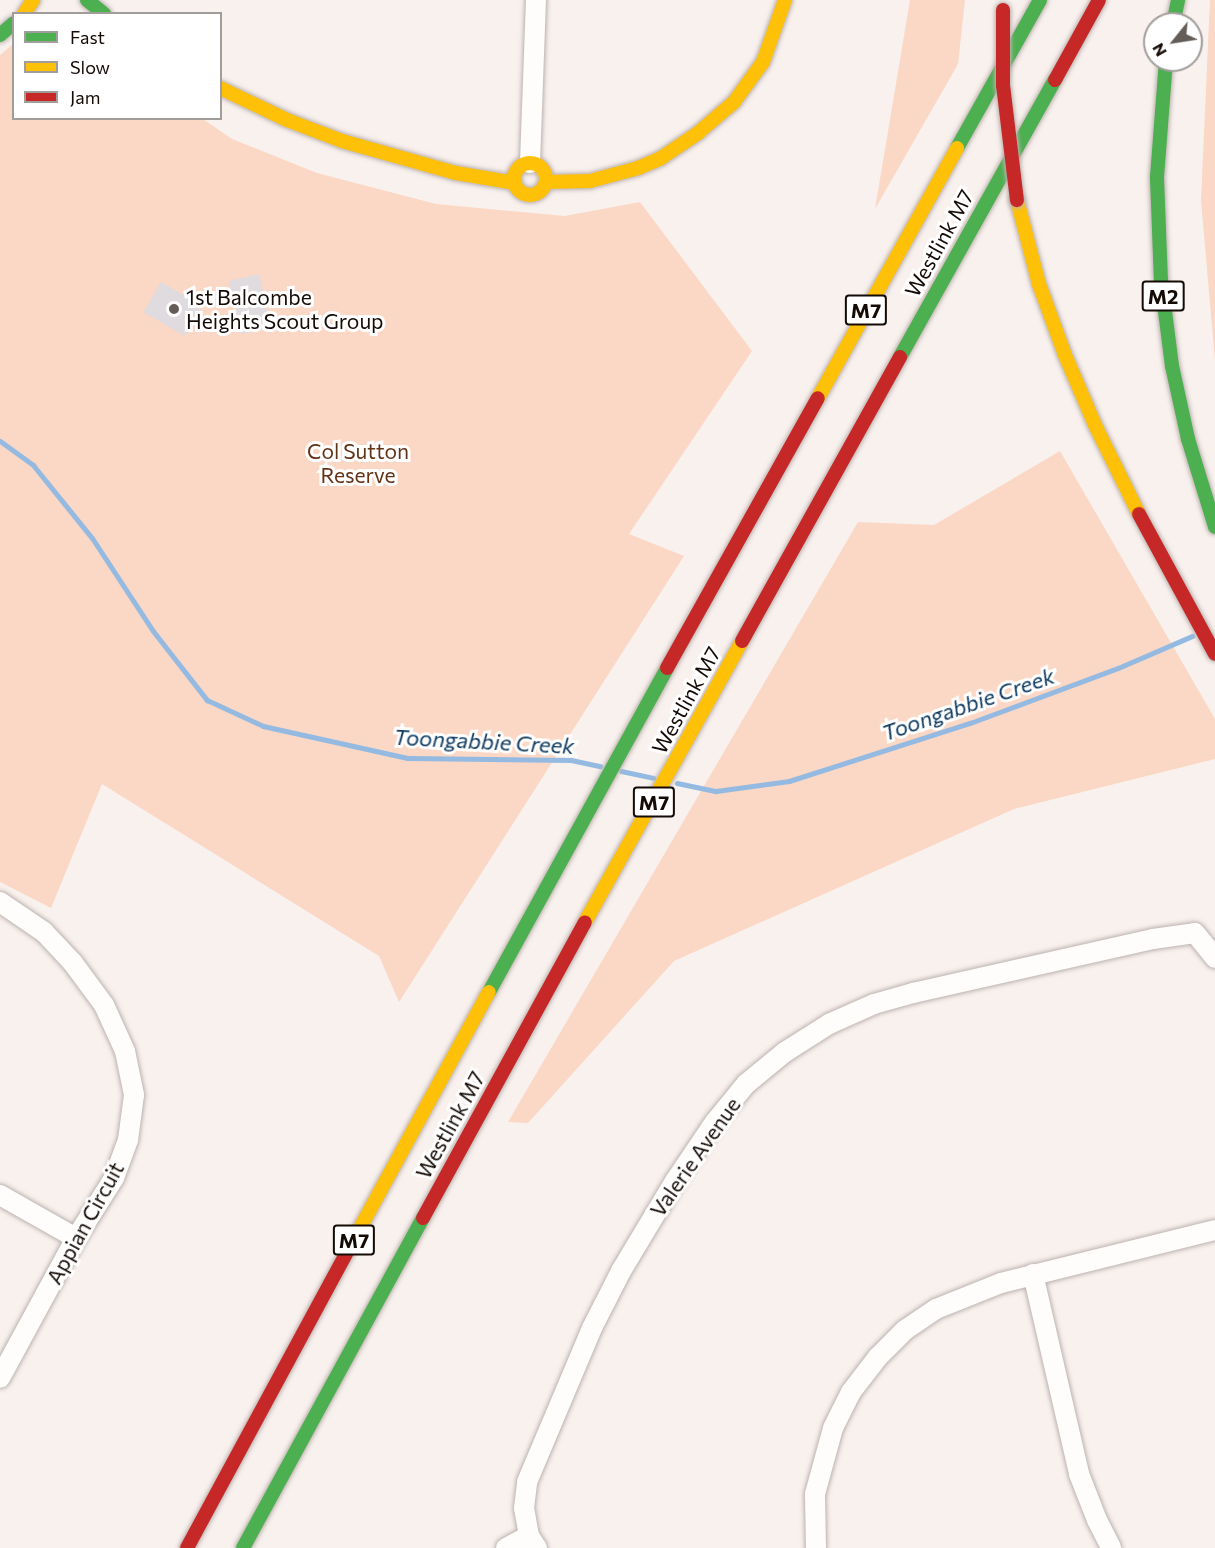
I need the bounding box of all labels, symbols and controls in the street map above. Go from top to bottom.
legend [12,12,222,120]
north arrow [1143,12,1203,72]
text: Fast [70,26,105,48]
text: N [1147,40,1170,60]
text: Slow [70,56,110,78]
text: Jam [70,86,100,108]
street label: Westlink M7 [899,185,979,301]
road number: M2 [1140,279,1186,313]
place label: 1st Balcombe Heights Scout Group [186,284,384,334]
road number: M7 [844,293,888,327]
marker: 1st Balcombe Heights Scout Group [167,302,181,316]
park label: Col Sutton Reserve [307,438,409,488]
street label: Westlink M7 [646,642,726,758]
water label: Toongabbie Creek [878,662,1058,746]
water label: Toongabbie Creek [393,723,575,759]
road number: M7 [632,785,676,819]
street label: Westlink M7 [410,1067,490,1183]
street label: Valerie Avenue [645,1093,745,1221]
street label: Appian Circuit [41,1158,129,1288]
road number: M7 [332,1223,376,1257]

